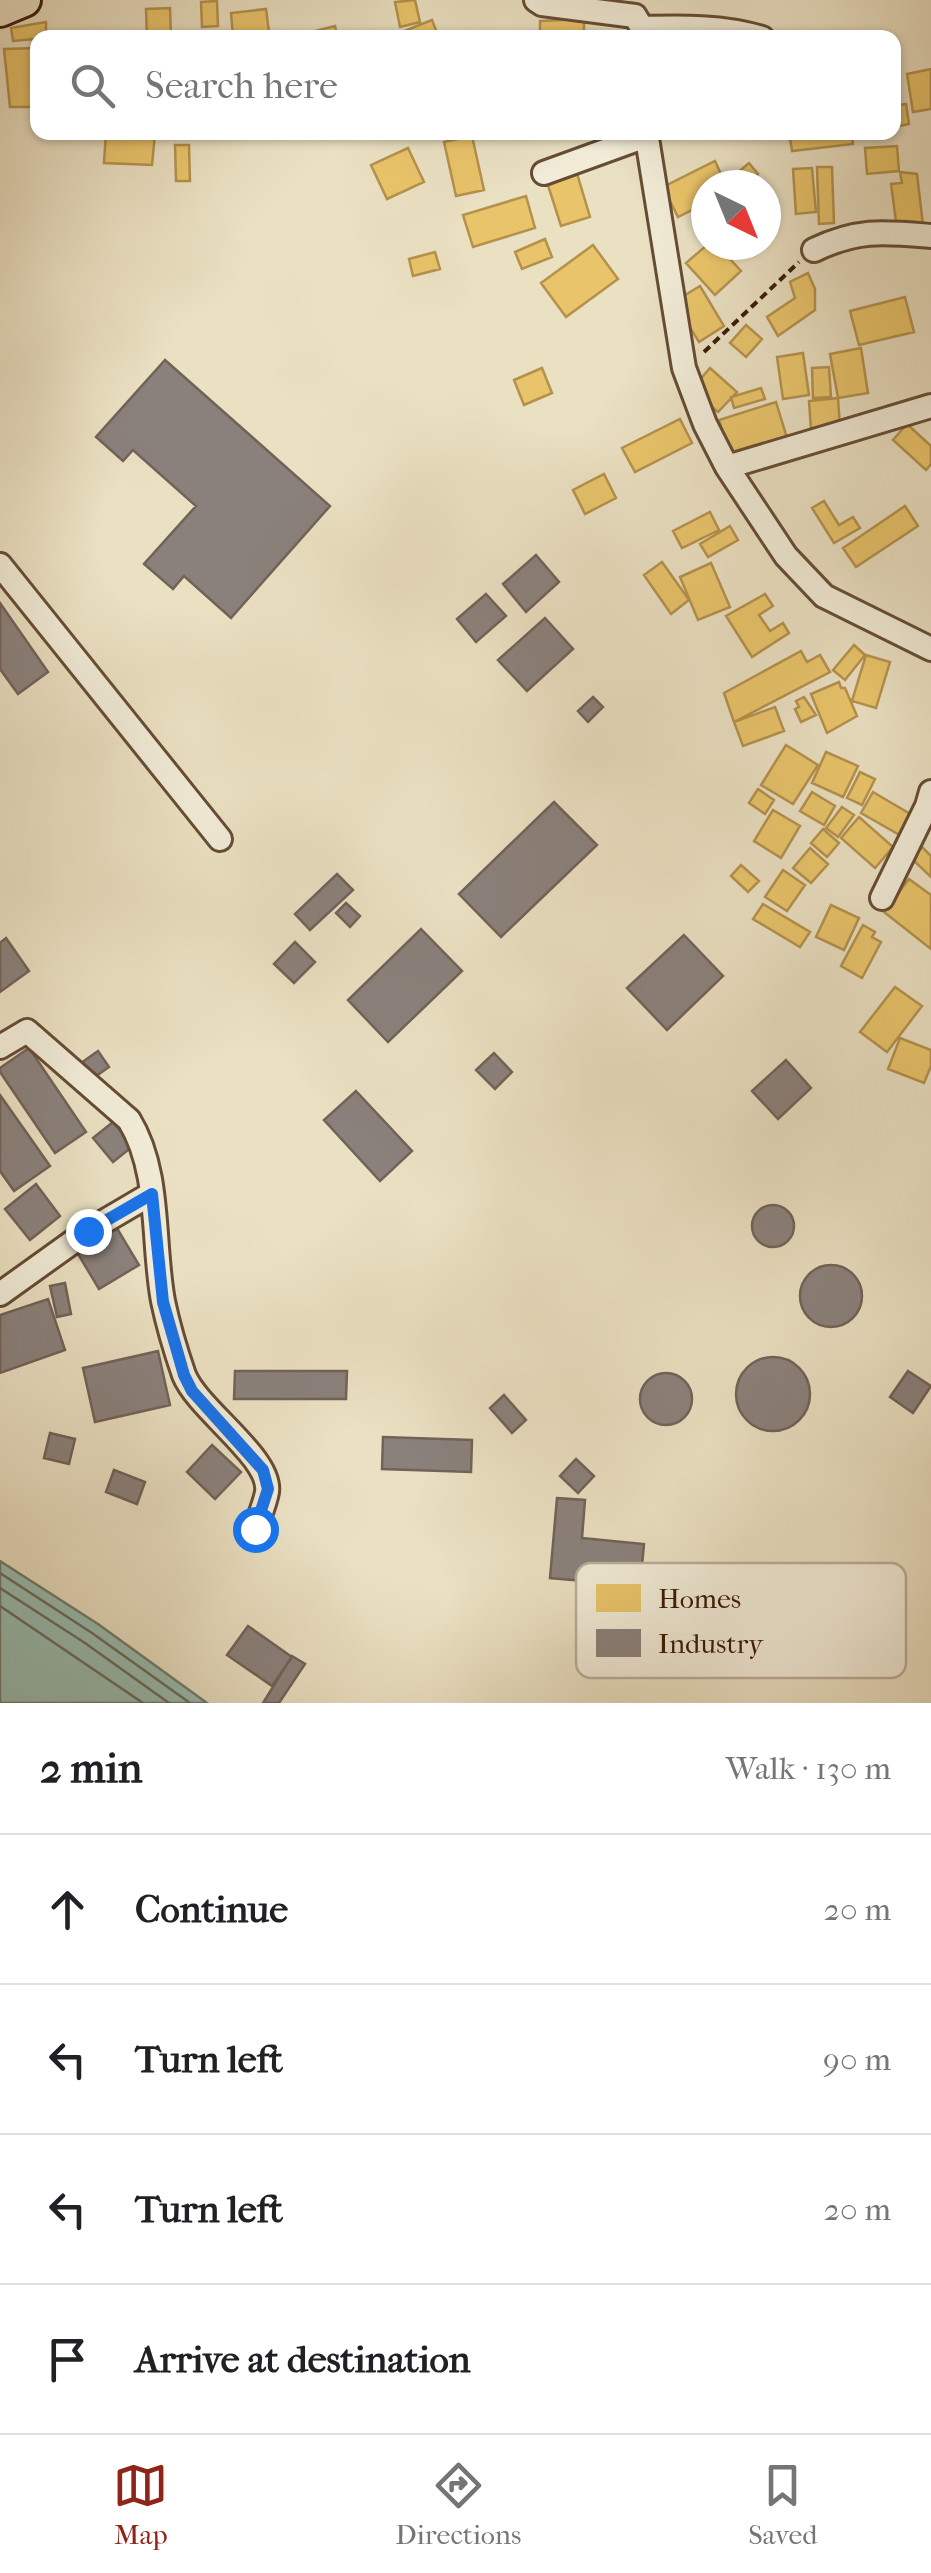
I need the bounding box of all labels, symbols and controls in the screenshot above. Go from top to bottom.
search box [30,30,901,140]
icon: search [65,58,120,113]
text: Search here [145,63,338,108]
north arrow [691,170,781,260]
route end [66,1209,112,1255]
route start [233,1507,279,1553]
legend [576,1563,906,1678]
text: Homes [658,1582,741,1615]
text: Industry [658,1627,764,1660]
text: 2 min [40,1744,142,1793]
text: Walk · 130 m [726,1750,891,1787]
icon: ahead [40,1882,95,1937]
text: Continue [135,1887,288,1932]
text: 20 m [823,1891,891,1928]
icon: left [40,2032,95,2087]
text: Turn left [135,2037,283,2082]
text: 90 m [823,2041,891,2078]
icon: left [40,2182,95,2237]
text: Turn left [135,2187,283,2232]
text: 20 m [823,2191,891,2228]
icon: arrive [40,2332,95,2387]
text: Arrive at destination [135,2337,471,2382]
tab: Map [113,2458,168,2551]
tab: Directions [395,2458,521,2551]
tab: Saved [748,2458,818,2551]

